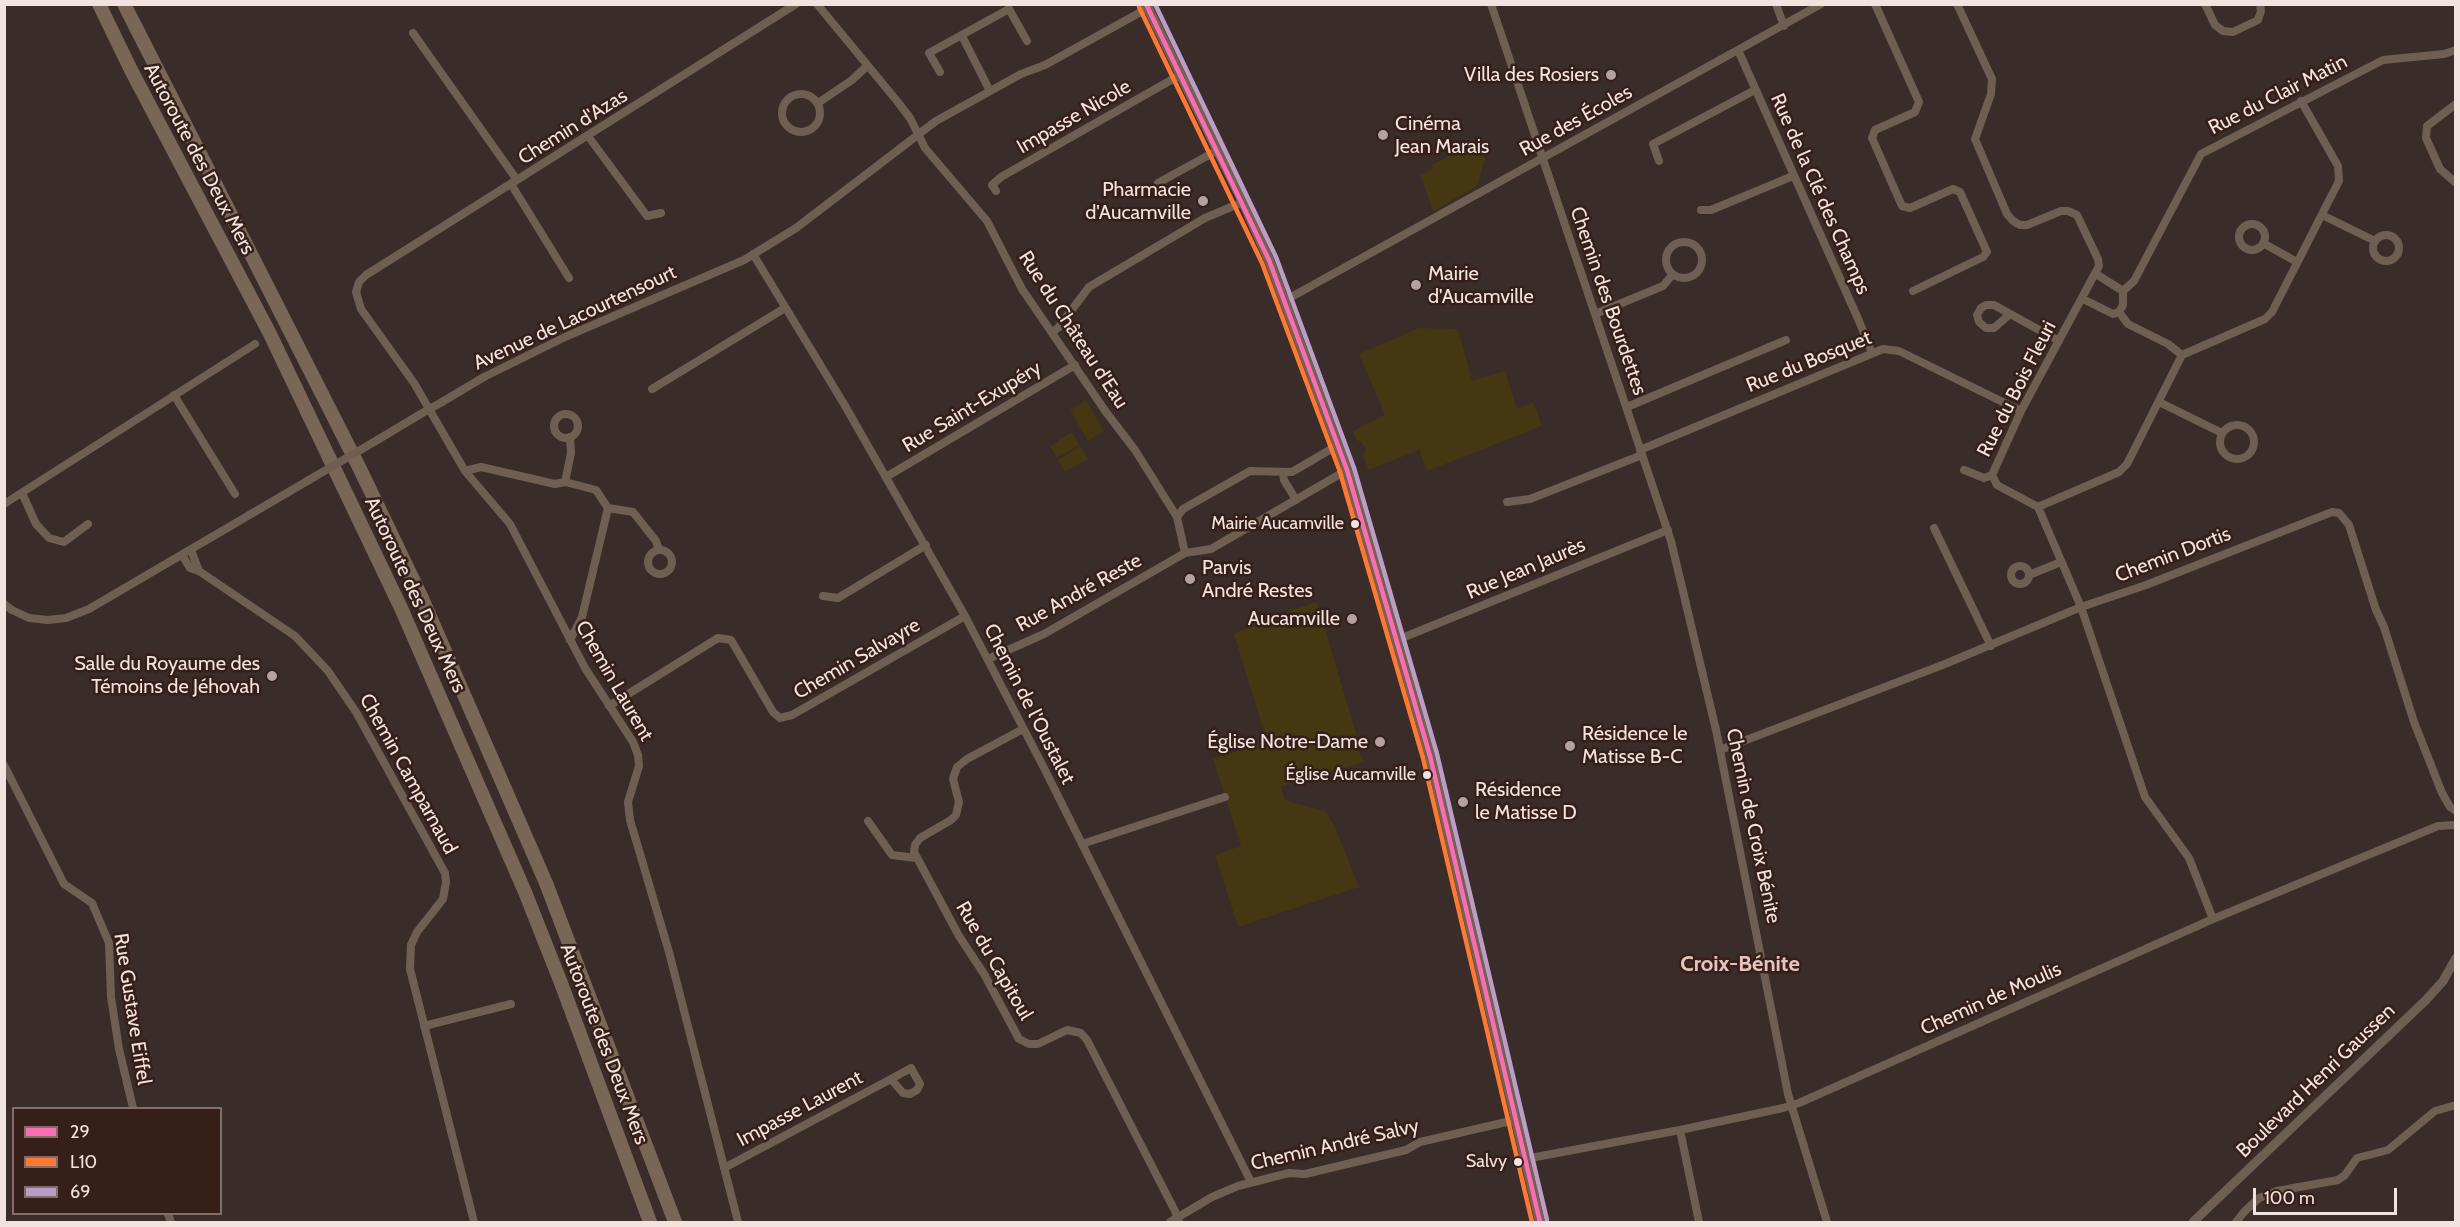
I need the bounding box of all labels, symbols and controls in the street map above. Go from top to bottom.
street label: Rue du Clair Matin [2205,50,2351,140]
street label: Autoroute des Deux Mers [138,59,260,259]
place label: Villa des Rosiers [1464,63,1599,87]
marker: Villa des Rosiers [1604,68,1618,82]
street label: Impasse Nicole [1013,75,1135,159]
street label: Rue des Écoles [1516,80,1636,162]
street label: Chemin d'Azas [514,84,632,170]
street label: Rue de la Clé des Champs [1765,90,1875,298]
place label: Cinéma Jean Marais [1395,112,1489,159]
marker: Cinéma Jean Marais [1376,128,1390,142]
place label: Pharmacie d'Aucamville [1085,178,1191,225]
marker: Pharmacie d'Aucamville [1196,194,1210,208]
street label: Chemin des Bourdettes [1564,204,1652,398]
street label: Rue du Château d'Eau [1013,247,1133,413]
street label: Avenue de Lacourtensourt [470,260,680,376]
place label: Mairie d'Aucamville [1428,262,1534,309]
marker: Mairie d'Aucamville [1409,278,1423,292]
street label: Rue du Bois Fleuri [1972,317,2062,461]
street label: Rue du Bosquet [1743,326,1875,398]
street label: Rue Saint-Exupéry [898,356,1046,458]
street label: Autoroute des Deux Mers [359,493,471,697]
place label: Mairie Aucamville [1211,513,1344,535]
marker: Mairie Aucamville [1349,518,1361,530]
street label: Chemin Dortis [2112,522,2234,588]
street label: Rue Jean Jaurès [1463,533,1589,605]
street label: Rue André Reste [1012,549,1146,637]
place label: Parvis André Restes [1202,556,1313,603]
marker: Parvis André Restes [1183,572,1197,586]
place label: Aucamville [1248,607,1340,631]
marker: Aucamville [1345,612,1359,626]
street label: Chemin Salvayre [789,613,925,705]
street label: Chemin Laurent [570,617,658,745]
street label: Chemin de l'Oustalet [978,620,1080,788]
place label: Salle du Royaume des Témoins de Jéhovah [74,652,260,699]
marker: Salle du Royaume des Témoins de Jéhovah [265,669,279,683]
street label: Chemin Camparnaud [354,690,462,858]
place label: Résidence le Matisse B-C [1582,722,1687,769]
street label: Chemin de Croix Bénite [1721,726,1785,926]
place label: Église Notre-Dame [1207,730,1368,754]
marker: Église Notre-Dame [1373,735,1387,749]
marker: Résidence le Matisse B-C [1563,739,1577,753]
place label: Église Aucamville [1286,764,1416,786]
marker: Église Aucamville [1421,769,1433,781]
place label: Résidence le Matisse D [1475,778,1577,825]
marker: Résidence le Matisse D [1456,795,1470,809]
street label: Rue du Capitoul [950,897,1038,1025]
street label: Rue Gustave Eiffel [108,931,156,1087]
street label: Autoroute des Deux Mers [555,940,653,1148]
district label: Croix-Bénite [1680,952,1800,978]
street label: Chemin de Moulis [1917,957,2065,1041]
street label: Boulevard Henri Gaussen [2232,999,2400,1163]
street label: Impasse Laurent [733,1066,867,1152]
legend [12,1107,222,1215]
street label: Chemin André Salvy [1248,1114,1422,1176]
text: 29 [70,1121,90,1143]
text: L10 [70,1151,97,1173]
place label: Salvy [1466,1151,1507,1173]
marker: Salvy [1512,1156,1524,1168]
scale bar [2256,1176,2400,1214]
text: 69 [70,1181,90,1203]
text: 100 m [2264,1187,2315,1209]

